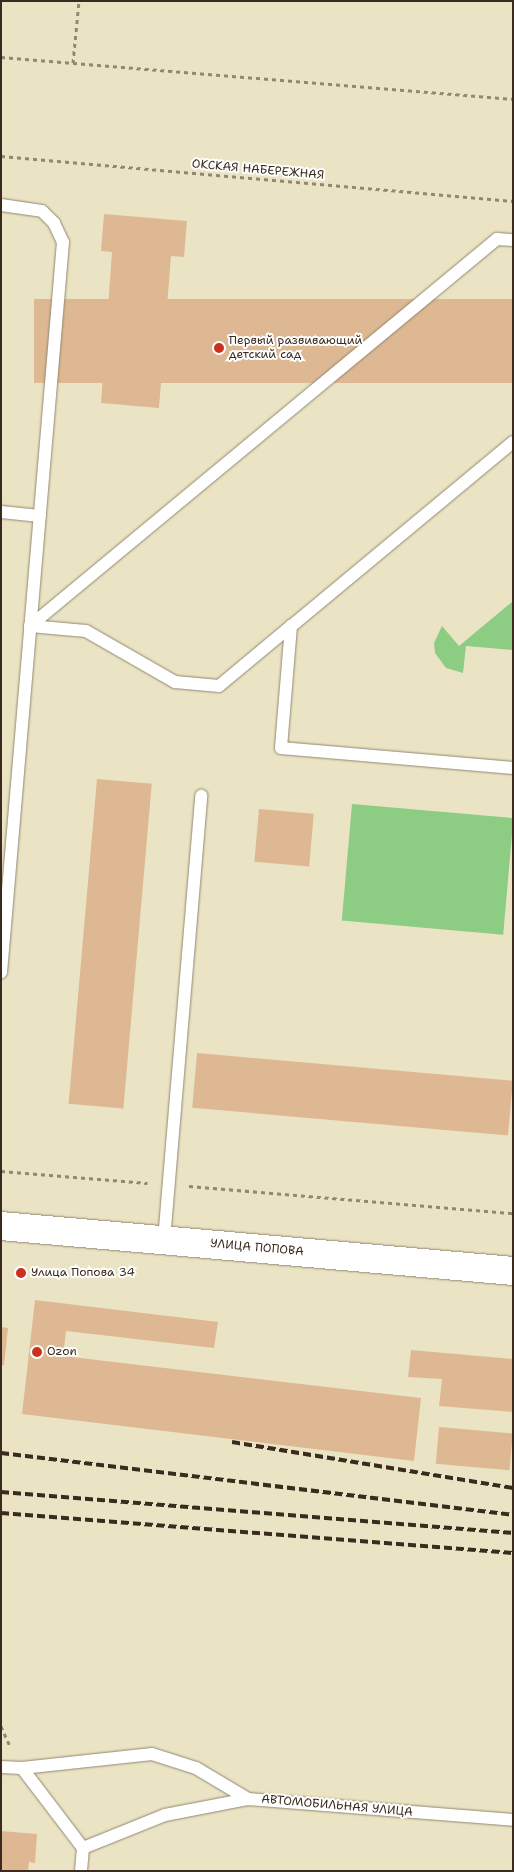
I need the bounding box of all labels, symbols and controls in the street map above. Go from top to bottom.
street label: ОКСКАЯ НАБЕРЕЖНАЯ [191,157,325,183]
place label: Первый развивающий детский сад [229,334,362,362]
marker: Первый развивающий детский сад [213,342,225,354]
street label: УЛИЦА ПОПОВА [210,1237,304,1259]
place label: Улица Попова 34 [31,1266,135,1280]
marker: Улица Попова 34 [15,1267,27,1279]
place label: Ozon [47,1345,77,1359]
marker: Ozon [31,1346,43,1358]
street label: АВТОМОБИЛЬНАЯ УЛИЦА [261,1792,413,1820]

